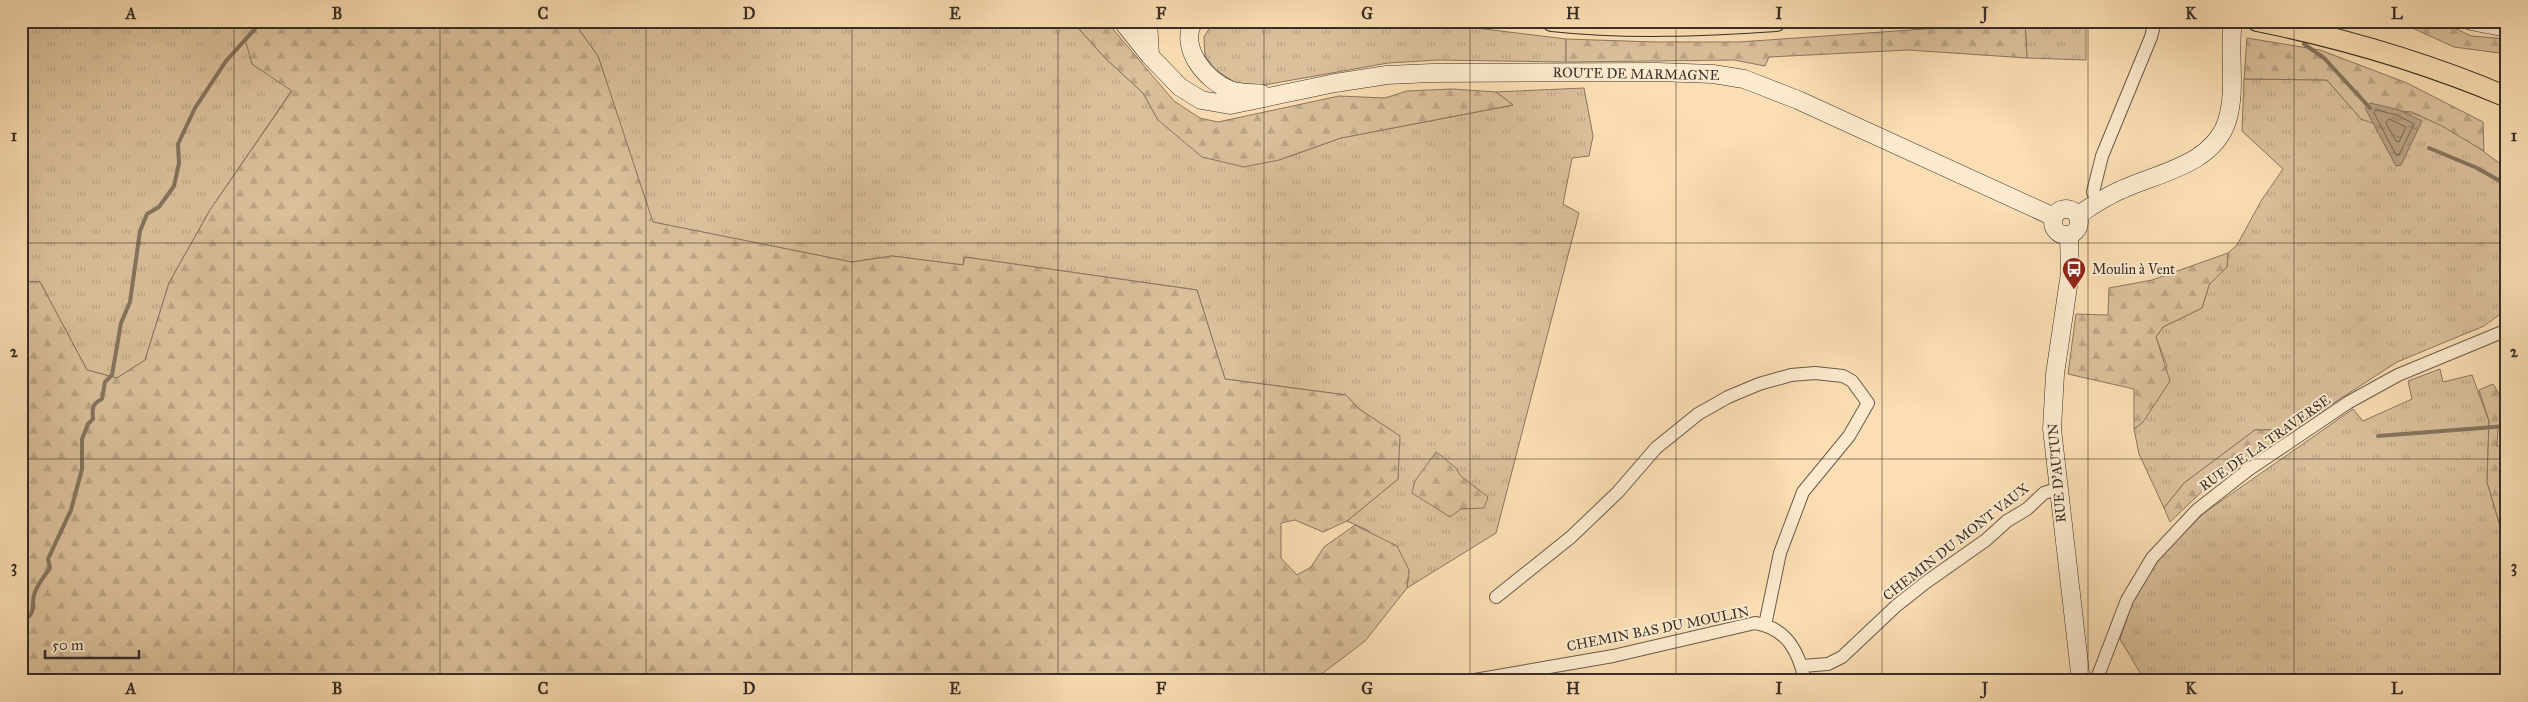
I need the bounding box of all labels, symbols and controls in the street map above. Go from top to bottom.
text: A [125,4,137,23]
text: B [332,4,342,23]
text: C [538,4,549,23]
text: D [743,4,756,23]
text: E [949,4,961,23]
text: F [1156,4,1167,23]
text: G [1361,4,1373,23]
text: H [1566,4,1580,23]
text: I [1776,4,1783,23]
text: J [1980,4,1989,24]
text: K [2185,4,2197,23]
text: L [2391,4,2403,23]
street label: ROUTE DE MARMAGNE [1552,64,1720,84]
text: 1 [11,126,18,145]
text: 1 [2511,126,2518,145]
bus stop icon: Moulin à Vent [2061,256,2087,290]
place label: Moulin à Vent [2092,261,2175,278]
text: 2 [10,342,19,361]
text: 2 [2510,342,2519,361]
street label: RUE DE LA TRAVERSE [2196,391,2334,495]
street label: RUE D'AUTUN [2044,422,2070,523]
street label: CHEMIN DU MONT VAUX [1880,480,2033,604]
text: 3 [11,557,17,577]
text: 3 [2511,557,2517,577]
street label: CHEMIN BAS DU MOULIN [1565,603,1751,655]
scale bar [45,627,139,659]
text: 50 m [52,636,84,654]
text: A [125,679,137,698]
text: B [332,679,342,698]
text: C [538,679,549,698]
text: D [743,679,756,698]
text: E [949,679,961,698]
text: F [1156,679,1167,698]
text: G [1361,679,1373,698]
text: H [1566,679,1580,698]
text: I [1776,679,1783,698]
text: J [1980,679,1989,699]
text: K [2185,679,2197,698]
text: L [2391,679,2403,698]

